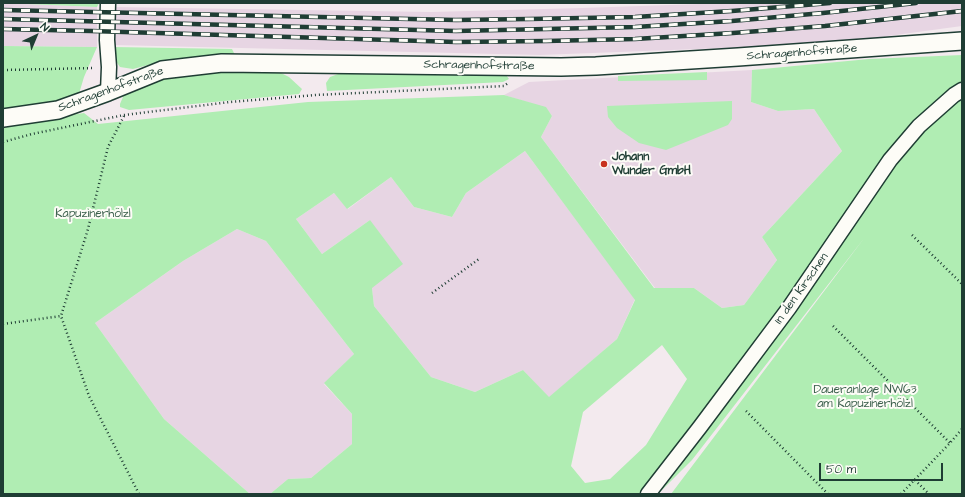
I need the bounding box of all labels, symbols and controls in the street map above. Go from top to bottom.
north arrow [16,16,56,56]
text: N [37,19,52,35]
street label: Schragenhofstraße [746,42,858,64]
street label: Schragenhofstraße [423,58,535,74]
street label: Schragenhofstraße [56,64,166,116]
place label: Johann Wunder GmbH [612,150,691,178]
marker: Johann Wunder GmbH [599,159,609,169]
park label: Kapuzinerhölzl [55,207,131,221]
street label: In den Kirschen [772,251,832,327]
park label: Daueranlage NW63 am Kapuzinerhölzl [813,383,917,411]
scale bar [821,455,945,481]
text: 50 m [826,461,856,478]

